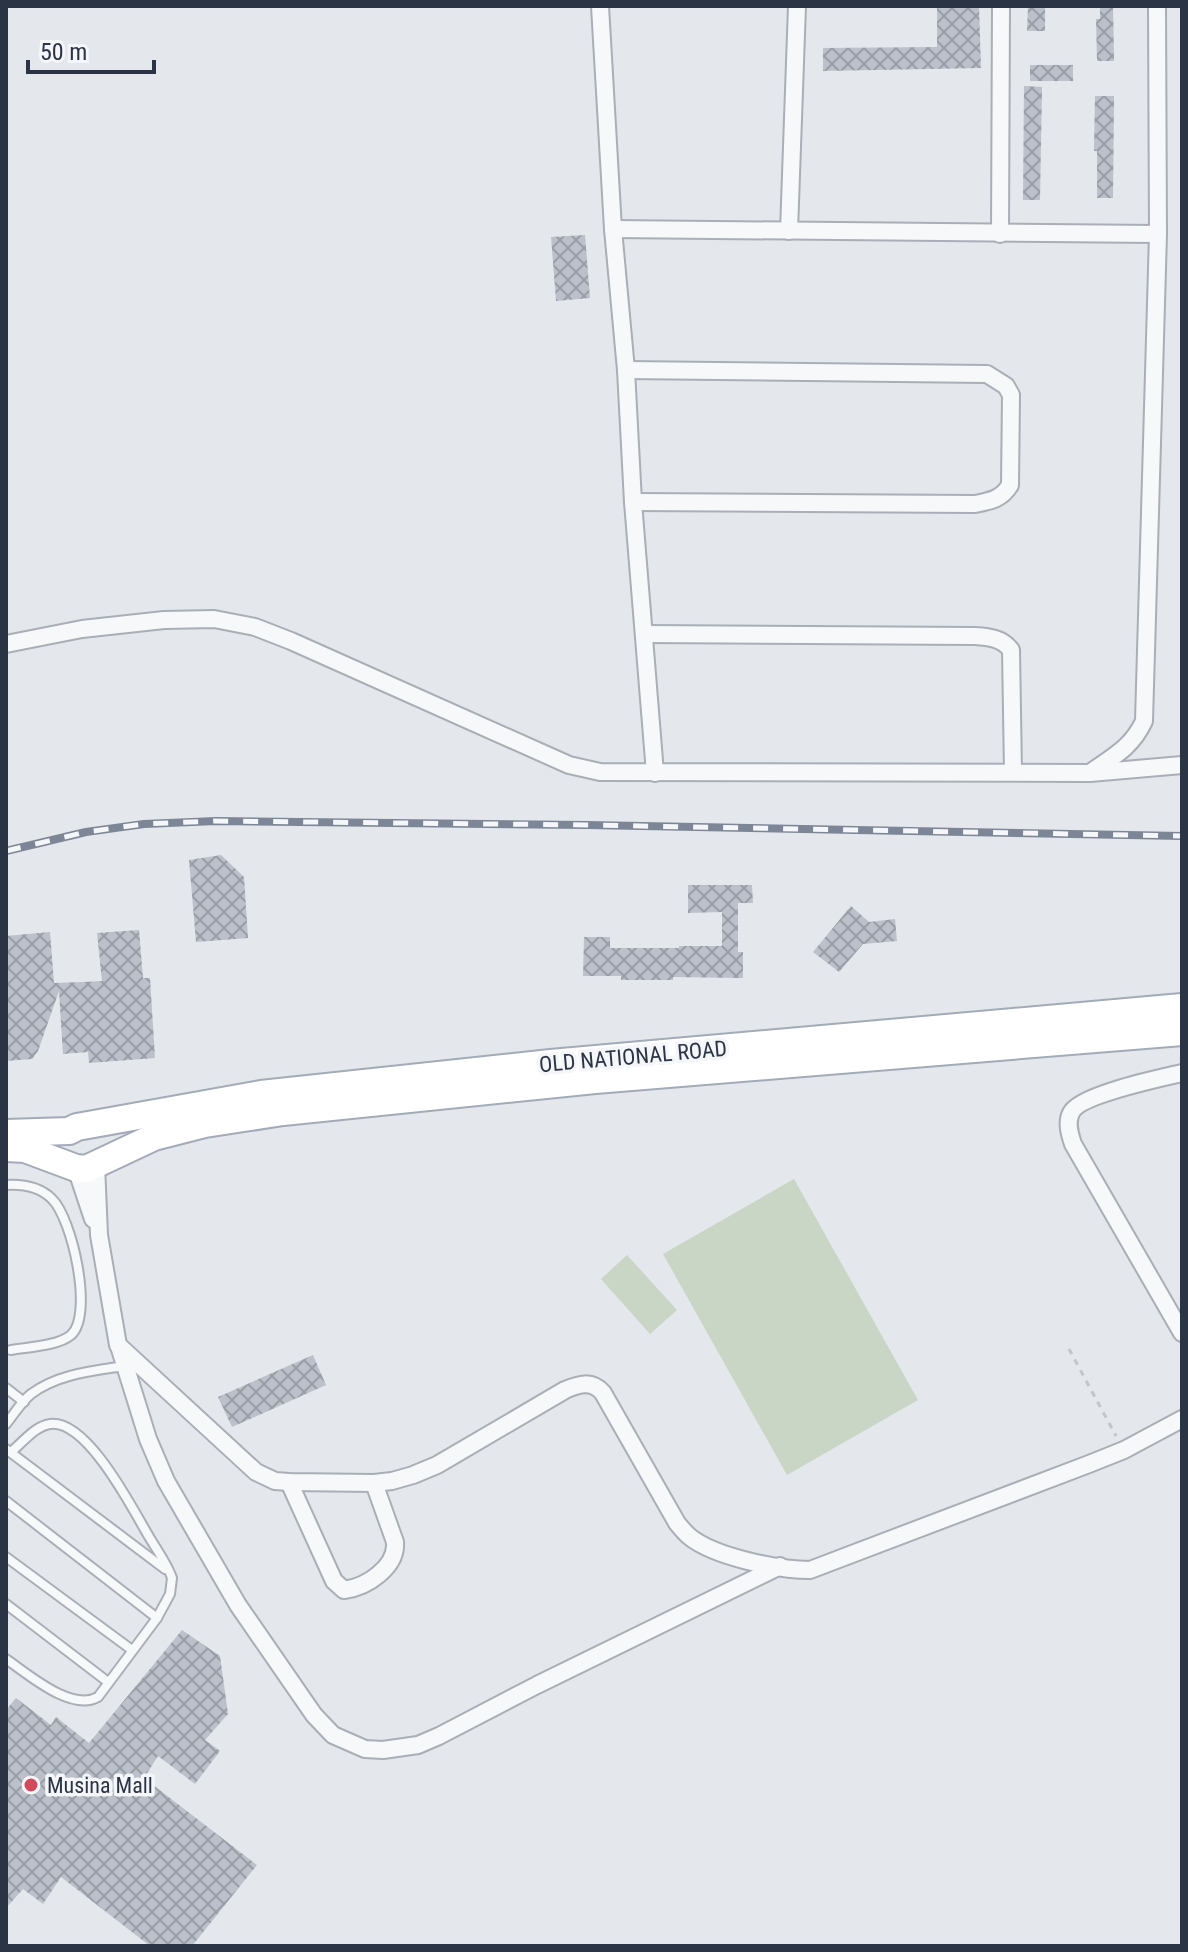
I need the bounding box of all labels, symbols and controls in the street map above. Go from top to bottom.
scale bar [28,24,154,74]
text: 50 m [40,38,87,66]
street label: OLD NATIONAL ROAD [538,1036,728,1077]
place label: Musina Mall [47,1773,153,1798]
marker: Musina Mall [22,1776,40,1794]

